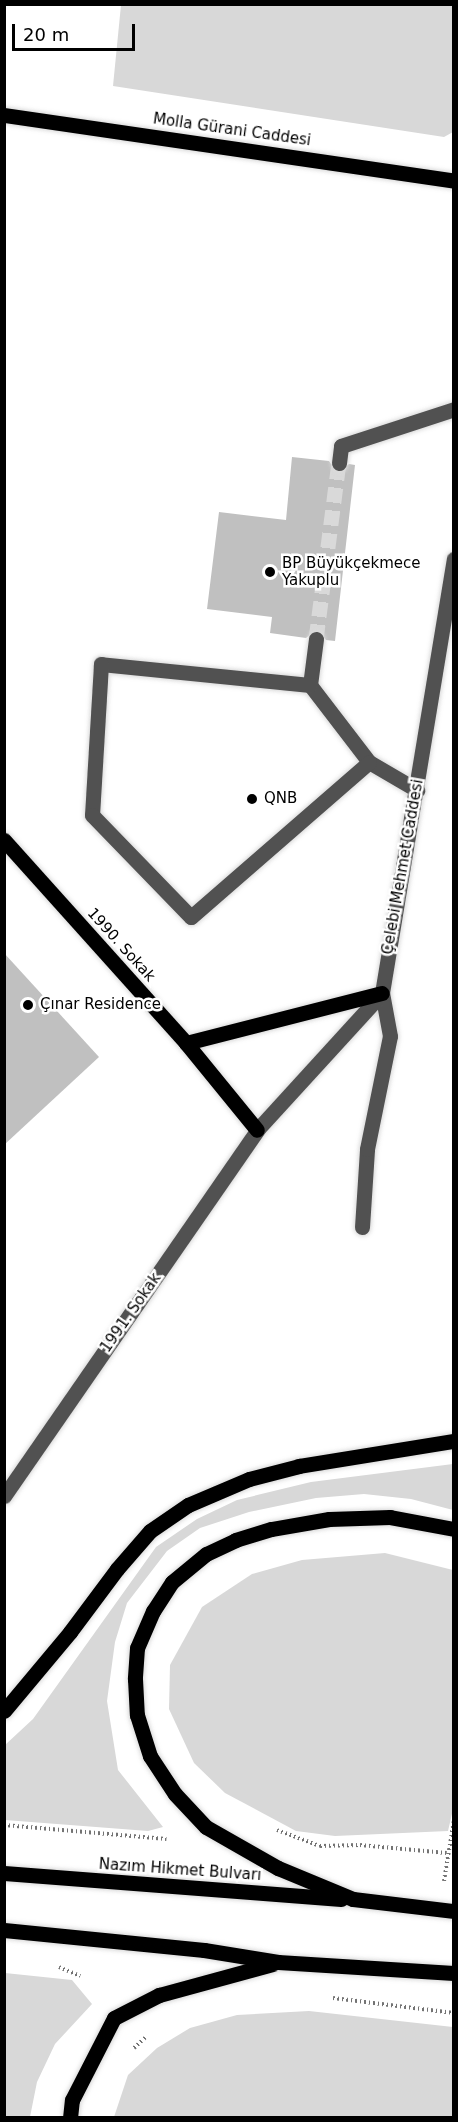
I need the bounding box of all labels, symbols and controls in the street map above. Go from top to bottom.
scale bar [15,12,138,50]
text: 20 m [23,24,69,45]
street label: Molla Gürani Caddesi [152,110,312,150]
place label: BP Büyükçekmece Yakuplu [282,554,420,589]
marker: BP Büyükçekmece Yakuplu [263,565,277,579]
street label: Çelebi Mehmet Caddesi [379,778,427,956]
place label: QNB [264,790,297,808]
marker: QNB [245,792,259,806]
street label: 1990. Sokak [83,905,159,985]
place label: Çınar Residence [40,996,161,1014]
marker: Çınar Residence [21,998,35,1012]
street label: 1991. Sokak [97,1270,165,1356]
street label: Nazım Hikmet Bulvarı [98,1855,262,1885]

